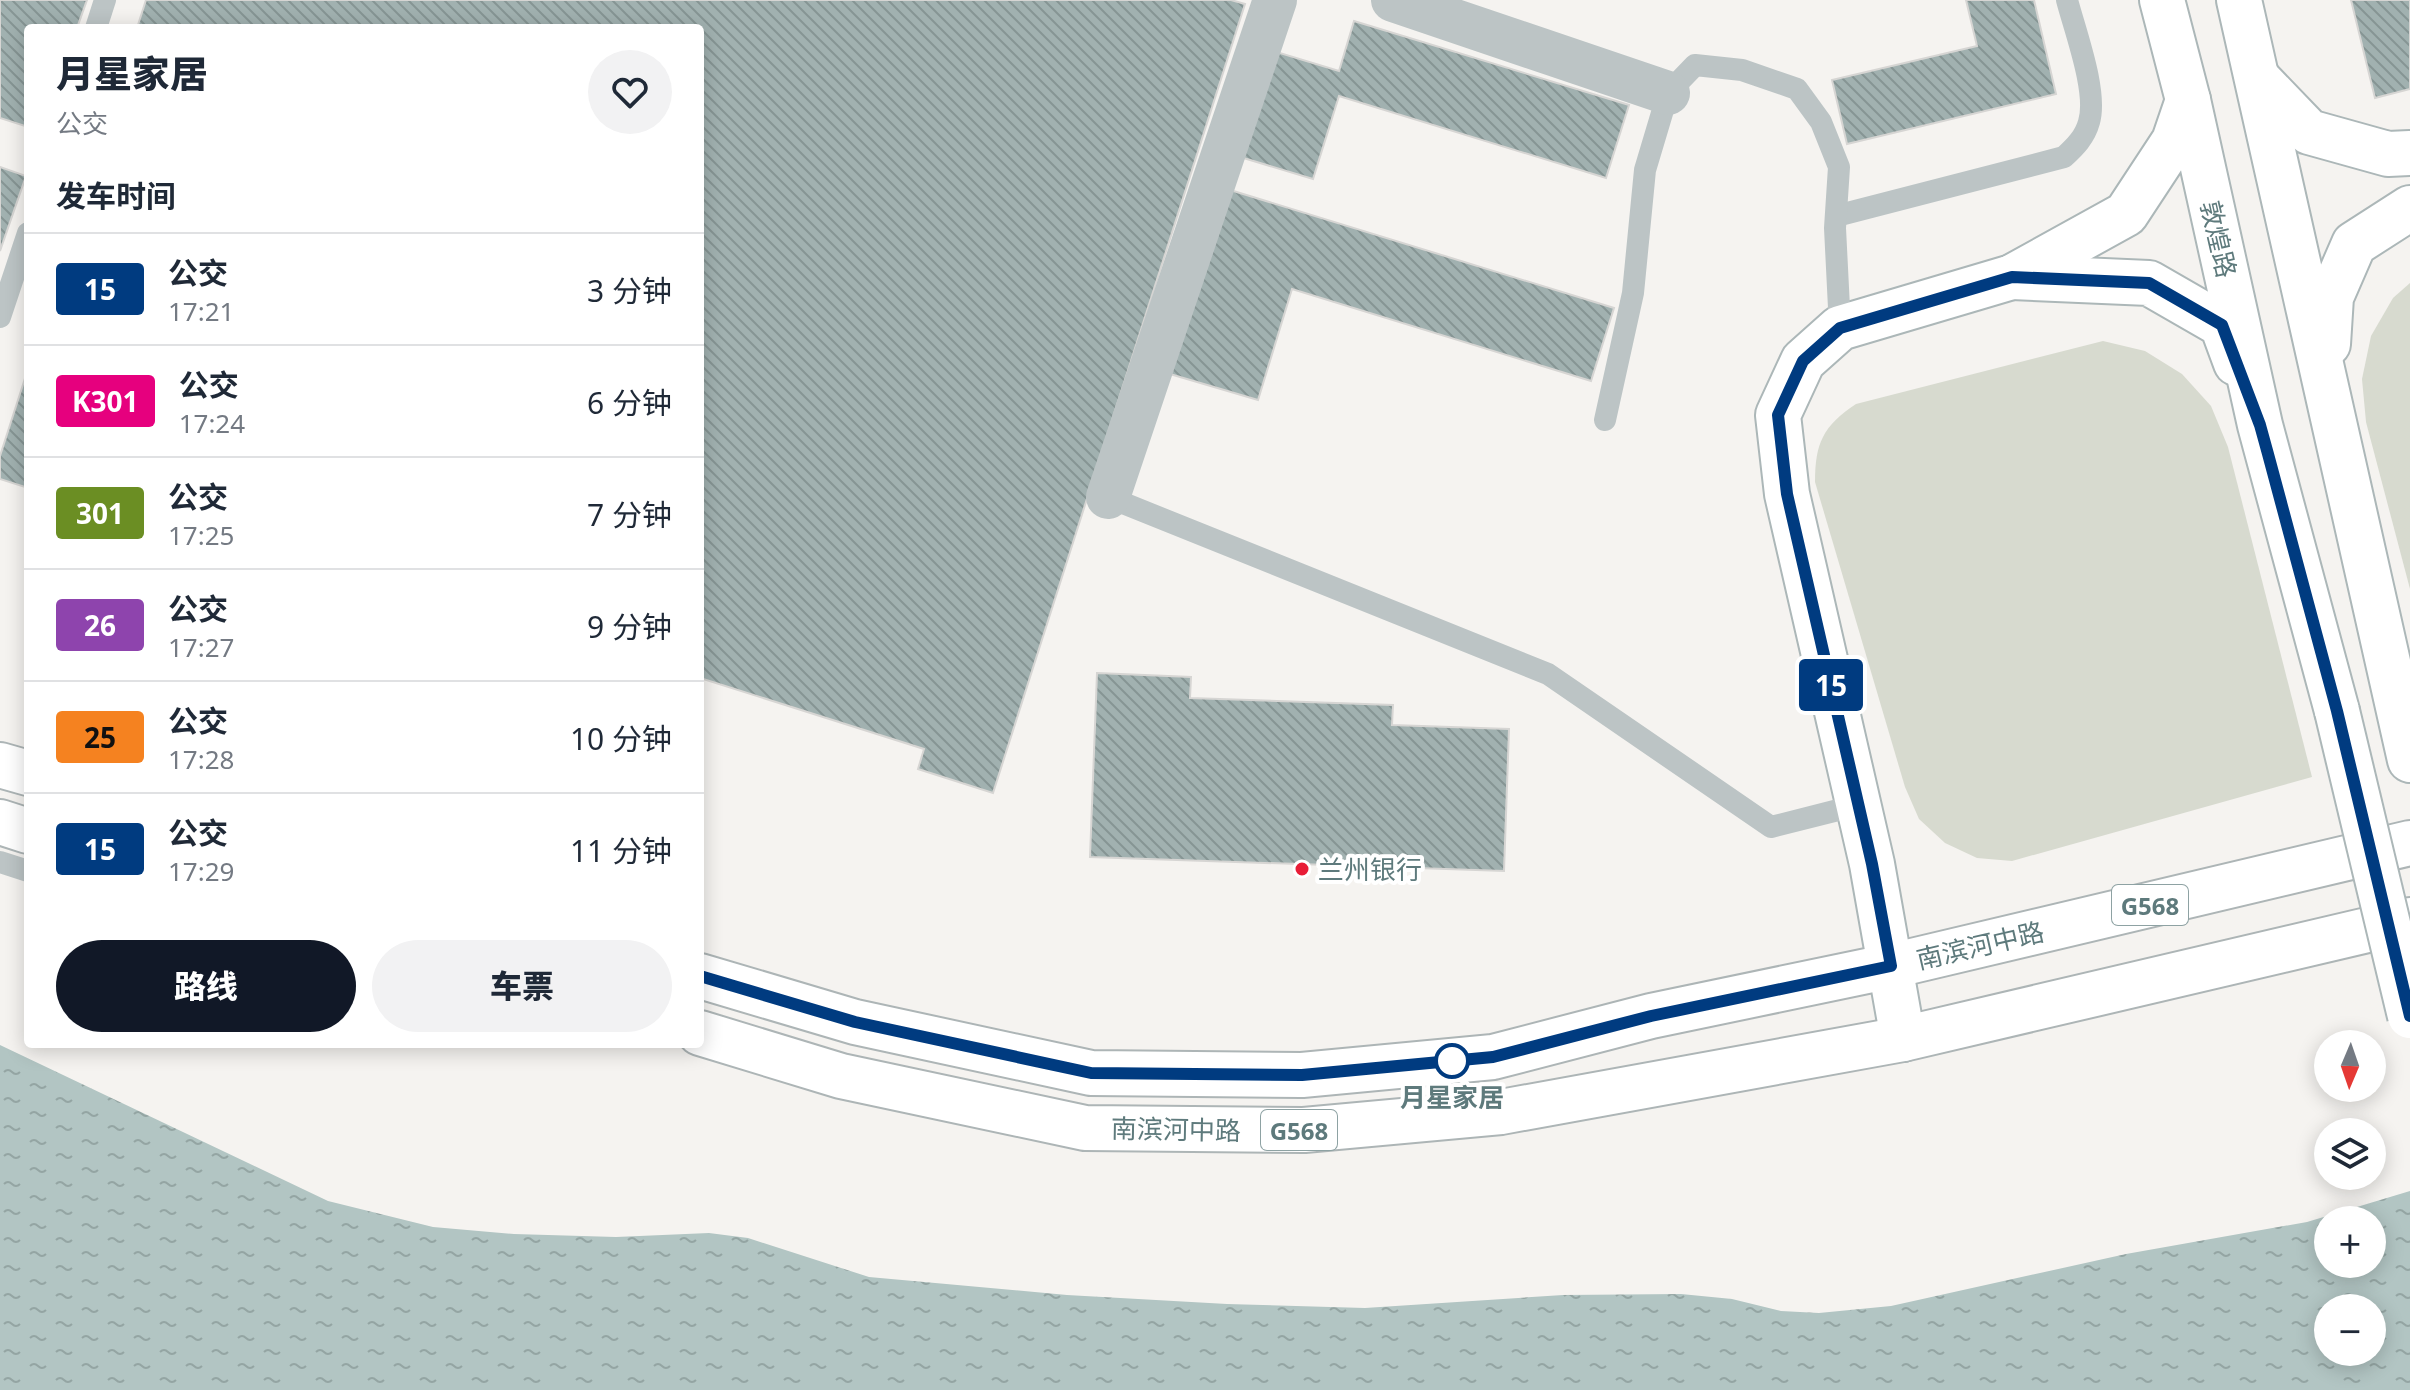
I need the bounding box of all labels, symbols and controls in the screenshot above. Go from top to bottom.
text: 月星家居 [56,47,208,99]
button: heart [588,50,672,134]
text: 公交 [56,105,108,141]
text: 发车时间 [56,175,176,216]
street label: 敦煌路 [2193,197,2245,281]
text: 公交 [168,252,228,293]
text: 15 [84,270,116,308]
text: 3 分钟 [587,270,672,311]
text: 17:21 [168,293,234,329]
text: 公交 [179,364,239,405]
text: K301 [72,382,139,420]
text: 6 分钟 [587,382,672,423]
text: 17:24 [179,405,245,441]
text: 公交 [168,476,228,517]
text: 301 [76,494,124,532]
text: 7 分钟 [587,494,672,535]
text: 17:25 [168,517,234,553]
text: 公交 [168,588,228,629]
text: 26 [84,606,116,644]
text: 9 分钟 [587,606,672,647]
text: 17:27 [168,629,234,665]
line badge: 15 [1795,659,1867,711]
text: 15 [1815,666,1847,704]
text: 公交 [168,700,228,741]
text: 25 [84,718,116,756]
text: 10 分钟 [570,718,672,759]
text: 17:28 [168,741,234,777]
text: 公交 [168,812,228,853]
text: 15 [84,830,116,868]
text: 11 分钟 [570,830,672,871]
place label: 兰州银行 [1318,851,1422,887]
text: 17:29 [168,853,234,889]
marker: 兰州银行 [1293,860,1311,878]
road number: G568 [2112,885,2188,925]
street label: 南滨河中路 [1913,913,2047,977]
button: 路线 [56,940,356,1032]
button: 车票 [372,940,672,1032]
north arrow [2314,1030,2386,1102]
map controls [2314,1030,2386,1366]
marker: 月星家居 [1435,1044,1469,1078]
place label: 月星家居 [1400,1079,1504,1115]
street label: 南滨河中路 [1111,1110,1241,1148]
road number: G568 [1261,1110,1337,1150]
button: layers [2314,1118,2386,1190]
button: + [2314,1206,2386,1278]
button: − [2314,1294,2386,1366]

